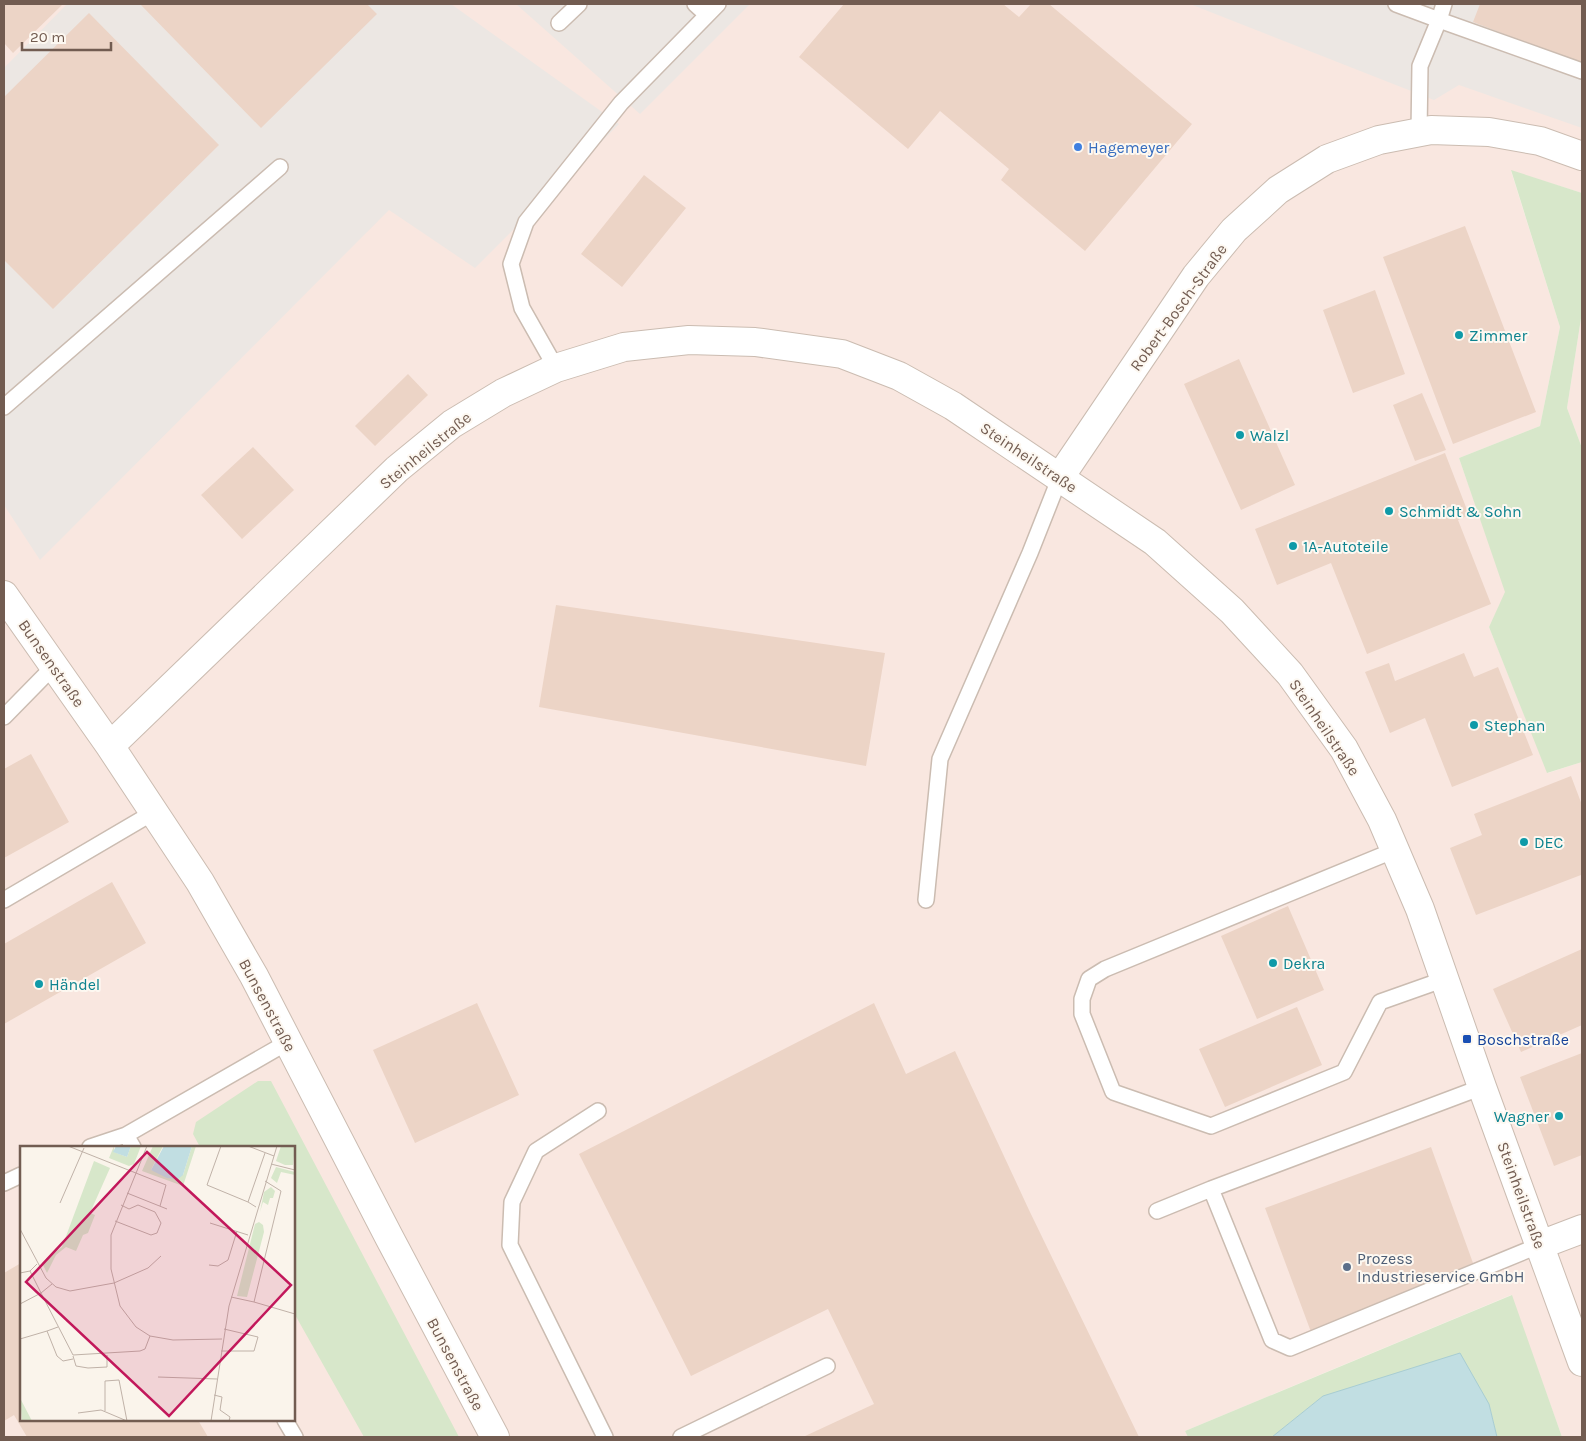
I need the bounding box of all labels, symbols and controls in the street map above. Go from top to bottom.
scale bar [22,20,111,52]
text: 20 m [30,28,65,46]
place label: Hagemeyer [1088,138,1170,157]
marker: Hagemeyer [1072,141,1084,153]
street label: Robert-Bosch-Straße [1126,240,1231,375]
place label: Zimmer [1469,326,1527,345]
marker: Zimmer [1453,329,1465,341]
street label: Steinheilstraße [376,408,475,493]
street label: Steinheilstraße [977,418,1081,497]
place label: Walzl [1250,426,1289,445]
marker: Walzl [1234,429,1246,441]
place label: Schmidt & Sohn [1399,502,1522,521]
marker: Schmidt & Sohn [1383,505,1395,517]
place label: 1A-Autoteile [1303,537,1388,556]
marker: 1A-Autoteile [1287,540,1299,552]
street label: Bunsenstraße [14,616,89,711]
street label: Steinheilstraße [1285,675,1364,779]
place label: Stephan [1484,716,1545,735]
marker: Stephan [1468,719,1480,731]
place label: DEC [1534,833,1564,852]
marker: DEC [1518,836,1530,848]
place label: Dekra [1283,954,1325,973]
street label: Bunsenstraße [235,955,300,1055]
marker: Dekra [1267,957,1279,969]
place label: Händel [49,975,100,994]
marker: Händel [33,978,45,990]
place label: Boschstraße [1477,1030,1569,1049]
marker: Boschstraße [1461,1033,1473,1045]
place label: Wagner [1494,1107,1549,1126]
marker: Wagner [1553,1110,1565,1122]
street label: Steinheilstraße [1493,1139,1550,1251]
inset map [20,1146,295,1421]
place label: Prozess Industrieservice GmbH [1357,1249,1524,1286]
marker: Prozess Industrieservice GmbH [1341,1261,1353,1273]
street label: Bunsenstraße [423,1314,488,1414]

